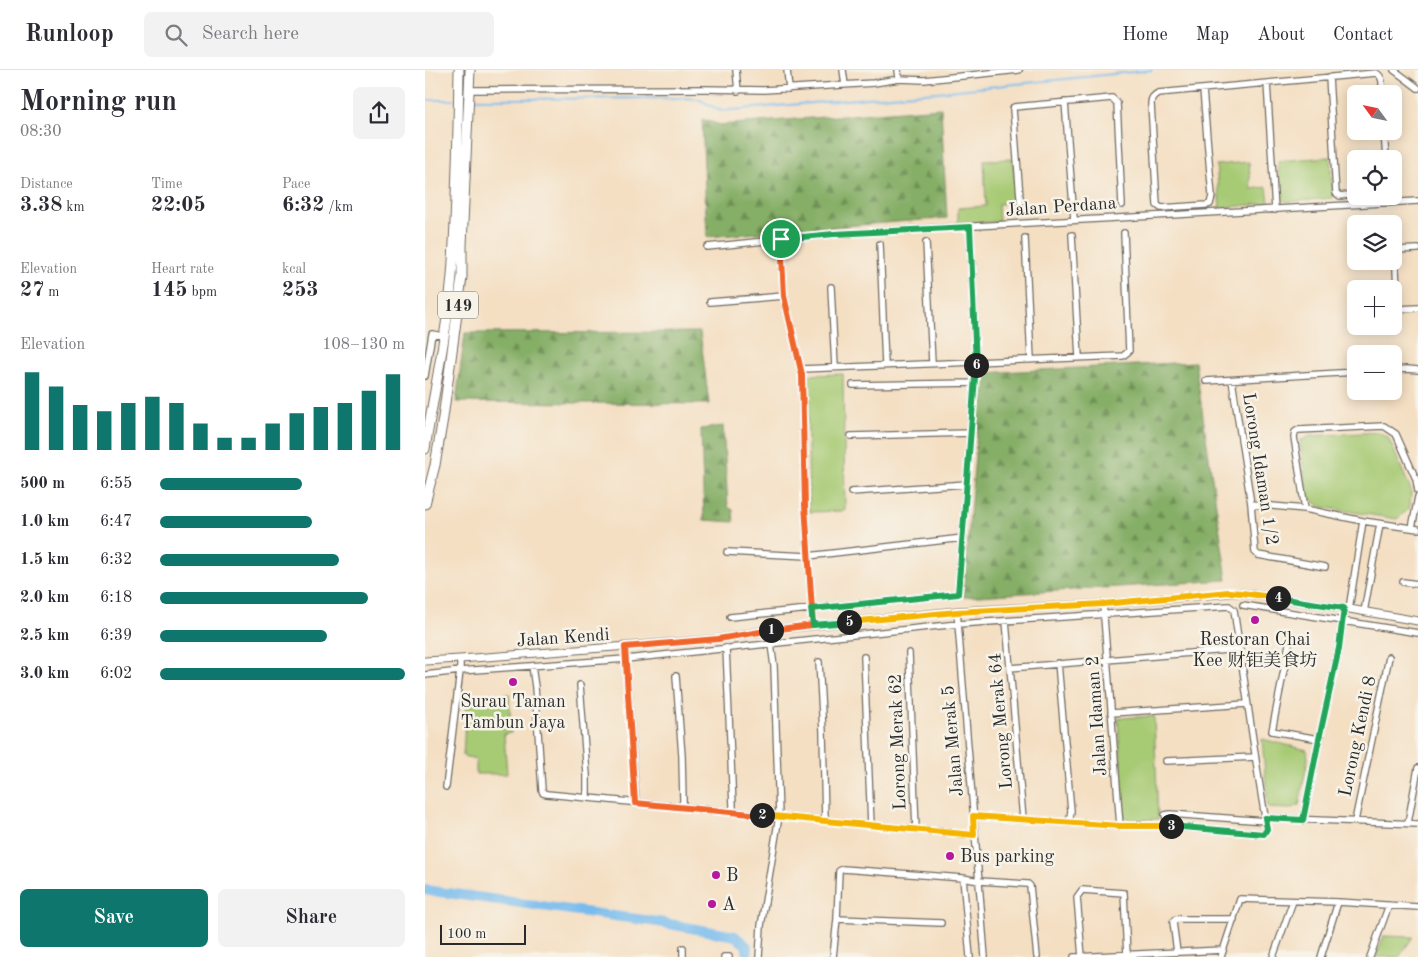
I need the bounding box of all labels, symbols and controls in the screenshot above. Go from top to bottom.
search box [144,12,494,57]
icon: search [162,21,190,49]
text: Runloop [25,23,114,47]
text: Search here [202,25,299,44]
text: Home [1122,26,1168,44]
text: Map [1196,26,1229,44]
text: About [1257,26,1305,44]
text: Contact [1333,26,1393,44]
north arrow [1347,85,1403,140]
map controls [1347,85,1402,400]
button: share [353,87,405,139]
text: Morning run [20,89,177,117]
text: 08:30 [20,124,62,140]
button: locate [1347,150,1402,205]
text: Distance [20,177,73,191]
text: Time [151,177,182,191]
text: Pace [282,177,310,191]
street label: Jalan Perdana [1005,194,1117,220]
text: 3.38 [20,195,62,216]
text: 22:05 [151,195,206,216]
text: 6:32 [282,195,324,216]
text: km [62,200,85,214]
text: /km [324,200,353,214]
button: layers [1347,215,1402,270]
pin [760,218,802,260]
icon: arrive [767,225,795,253]
text: Elevation [20,262,77,276]
text: Heart rate [151,262,214,276]
text: kcal [282,262,306,276]
text: 27 [20,280,44,301]
text: 145 [151,280,188,301]
text: 253 [282,280,319,301]
button: + [1347,280,1402,335]
text: m [44,285,59,299]
text: bpm [188,285,217,299]
road number: 149 [438,292,478,318]
text: Elevation [20,337,85,353]
text: 108–130 m [322,337,405,353]
button: − [1347,345,1402,400]
pin: 6 [963,352,989,378]
text: 6 [972,358,981,372]
street label: Lorong Idaman 1/2 [1239,392,1281,547]
text: 500 m [20,476,65,492]
text: 6:55 [100,476,132,492]
text: 1.0 km [20,514,69,530]
text: 6:47 [100,514,132,530]
text: 1.5 km [20,552,69,568]
text: 6:32 [100,552,132,568]
pin: 4 [1265,586,1291,610]
text: 2.0 km [20,590,69,606]
text: 6:18 [100,590,132,606]
text: 4 [1274,591,1283,605]
pin: 5 [837,610,861,634]
marker: Restoran Chai Kee 财钜美食坊 [1249,614,1261,626]
text: 5 [845,615,854,629]
pin: 1 [759,618,783,642]
text: 1 [767,623,776,637]
street label: Jalan Kendi [516,626,610,650]
text: 2.5 km [20,628,69,644]
text: 6:39 [100,628,132,644]
place label: Restoran Chai Kee 财钜美食坊 [1192,631,1318,670]
street label: Lorong Merak 64 [986,652,1016,790]
street label: Jalan Idaman 2 [1084,655,1110,777]
text: 3.0 km [20,666,69,682]
text: 6:02 [100,666,132,682]
street label: Lorong Merak 62 [887,673,909,811]
street label: Lorong Kendi 8 [1336,674,1380,798]
marker: Surau Taman Tambun Jaya [507,676,519,688]
street label: Jalan Merak 5 [939,685,967,797]
place label: Surau Taman Tambun Jaya [460,693,566,732]
pin: 2 [749,802,775,828]
text: 2 [758,808,767,822]
pin: 3 [1159,814,1183,838]
text: 3 [1167,819,1176,833]
place label: Bus parking [960,848,1054,866]
marker: Bus parking [944,850,956,862]
place label: B [726,867,738,885]
marker: B [710,869,722,881]
button: Save [20,889,208,947]
button: Share [218,889,405,947]
place label: A [722,896,736,914]
marker: A [706,898,718,910]
scale bar [440,922,526,945]
text: 100 m [447,927,486,941]

